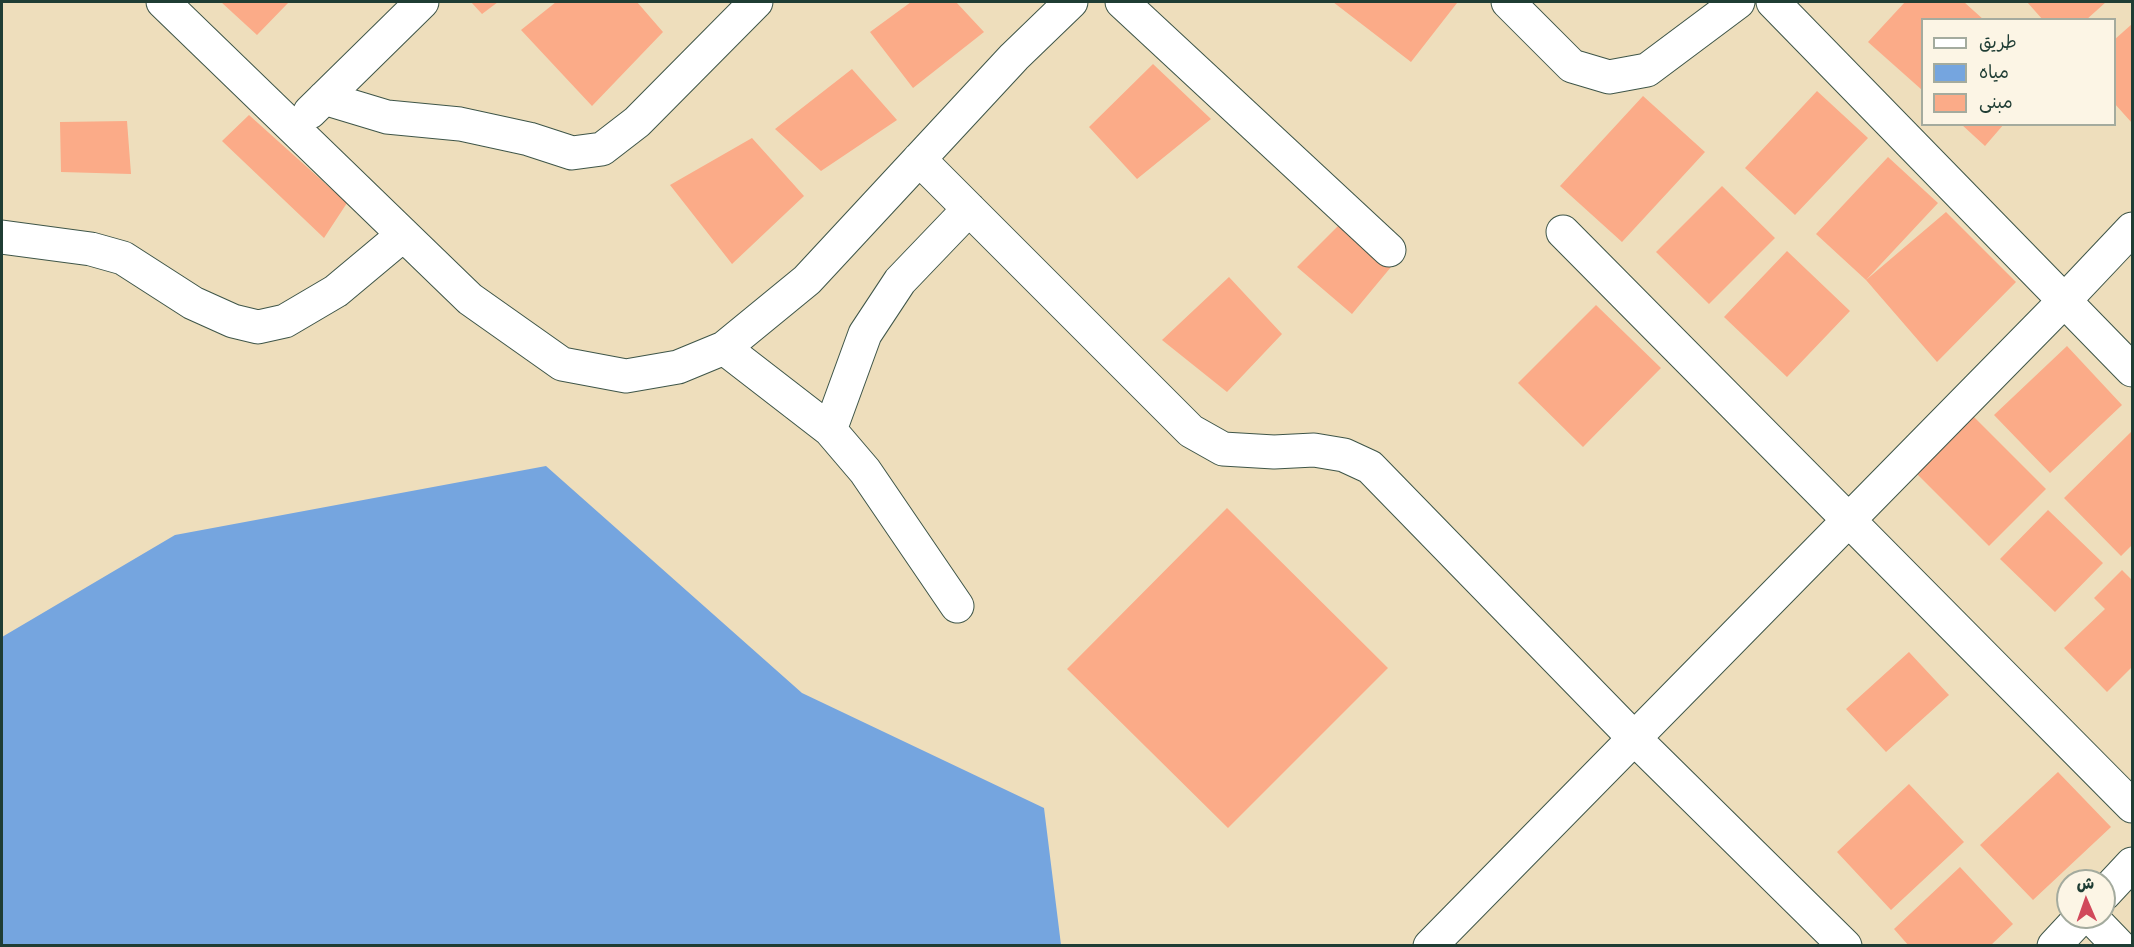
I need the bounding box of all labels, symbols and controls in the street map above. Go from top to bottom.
legend [1921,18,2116,126]
text: طريق [1979,30,2017,53]
text: مياه [1979,60,2009,83]
text: مبنى [1979,90,2013,113]
north arrow [2056,869,2116,929]
text: ش [2076,873,2095,893]

